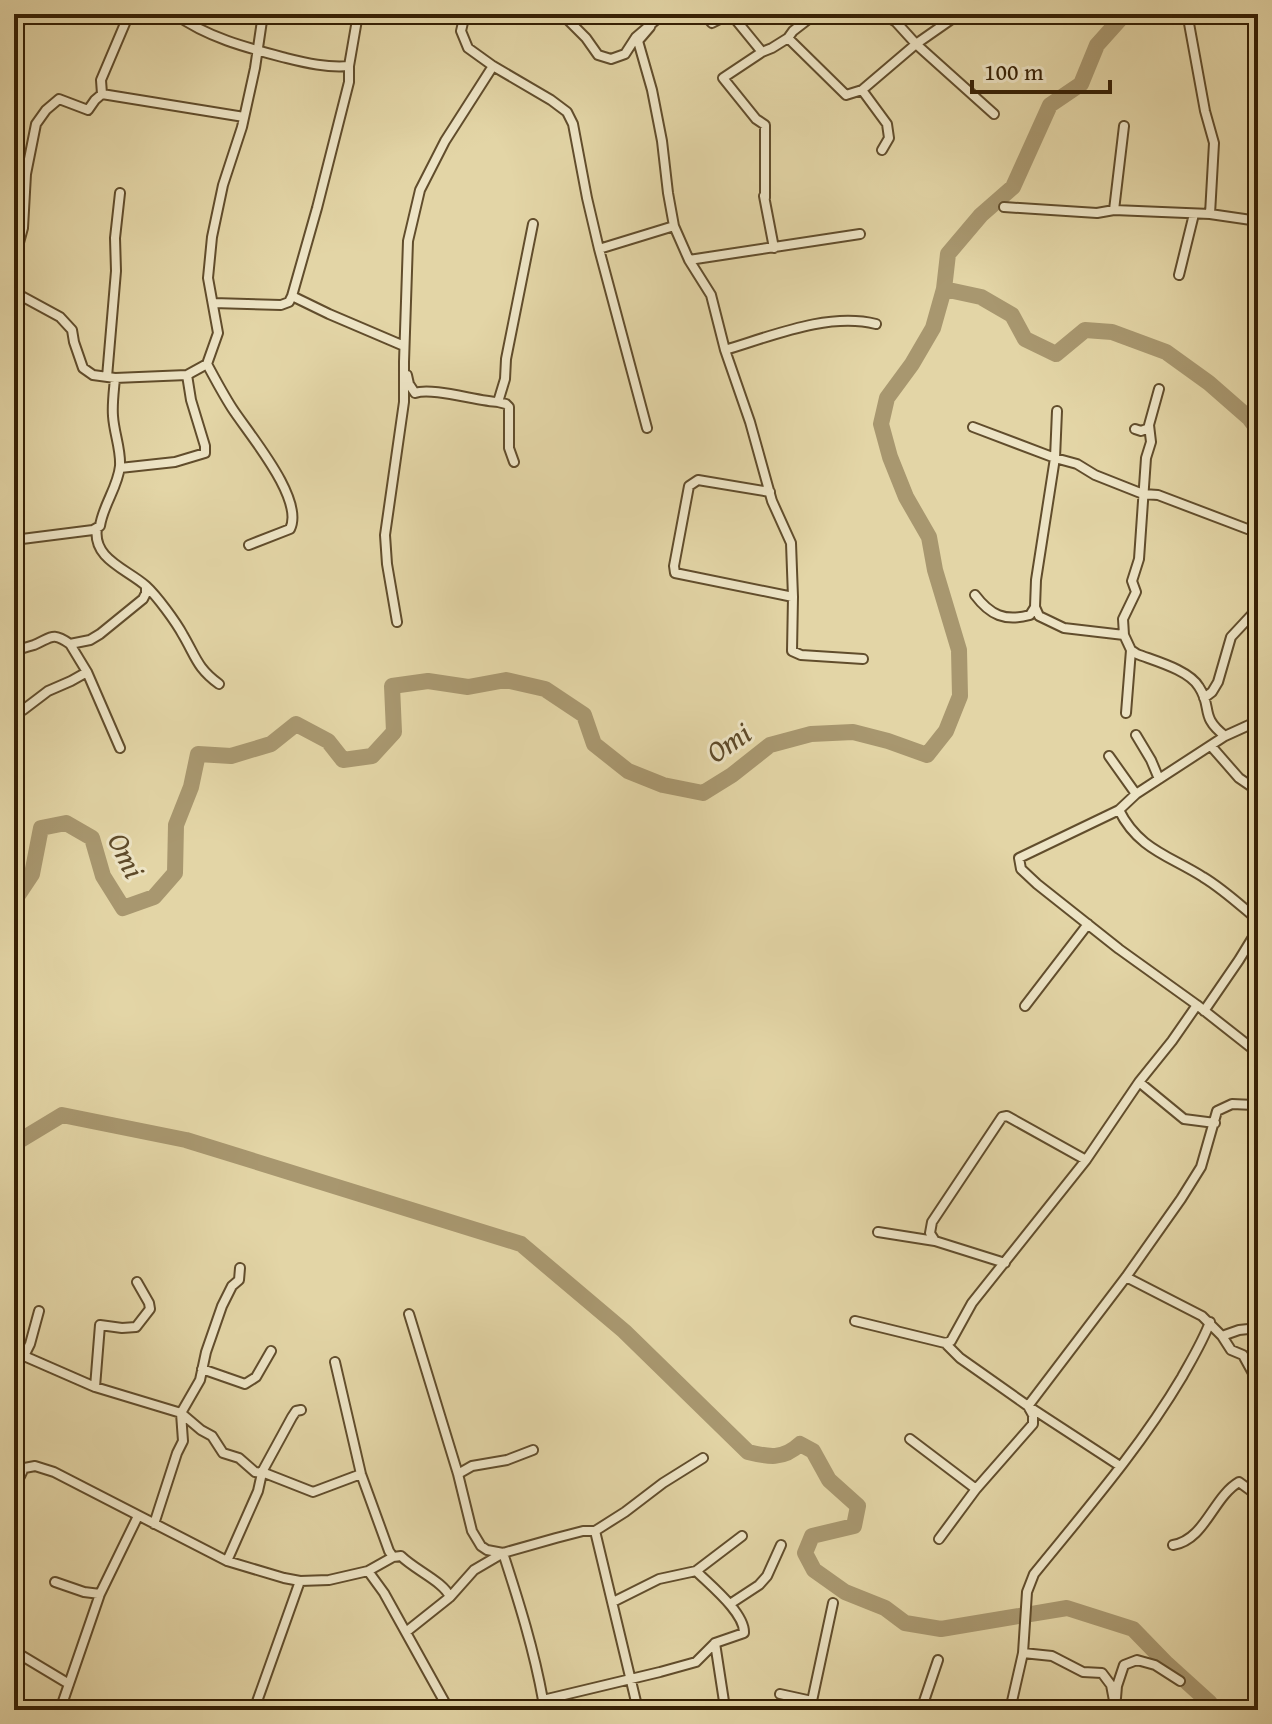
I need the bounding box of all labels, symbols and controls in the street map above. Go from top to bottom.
scale bar [972,44,1110,94]
text: 100 m [984,54,1044,89]
water label: Omi [696,711,760,773]
water label: Omi [97,825,157,886]

